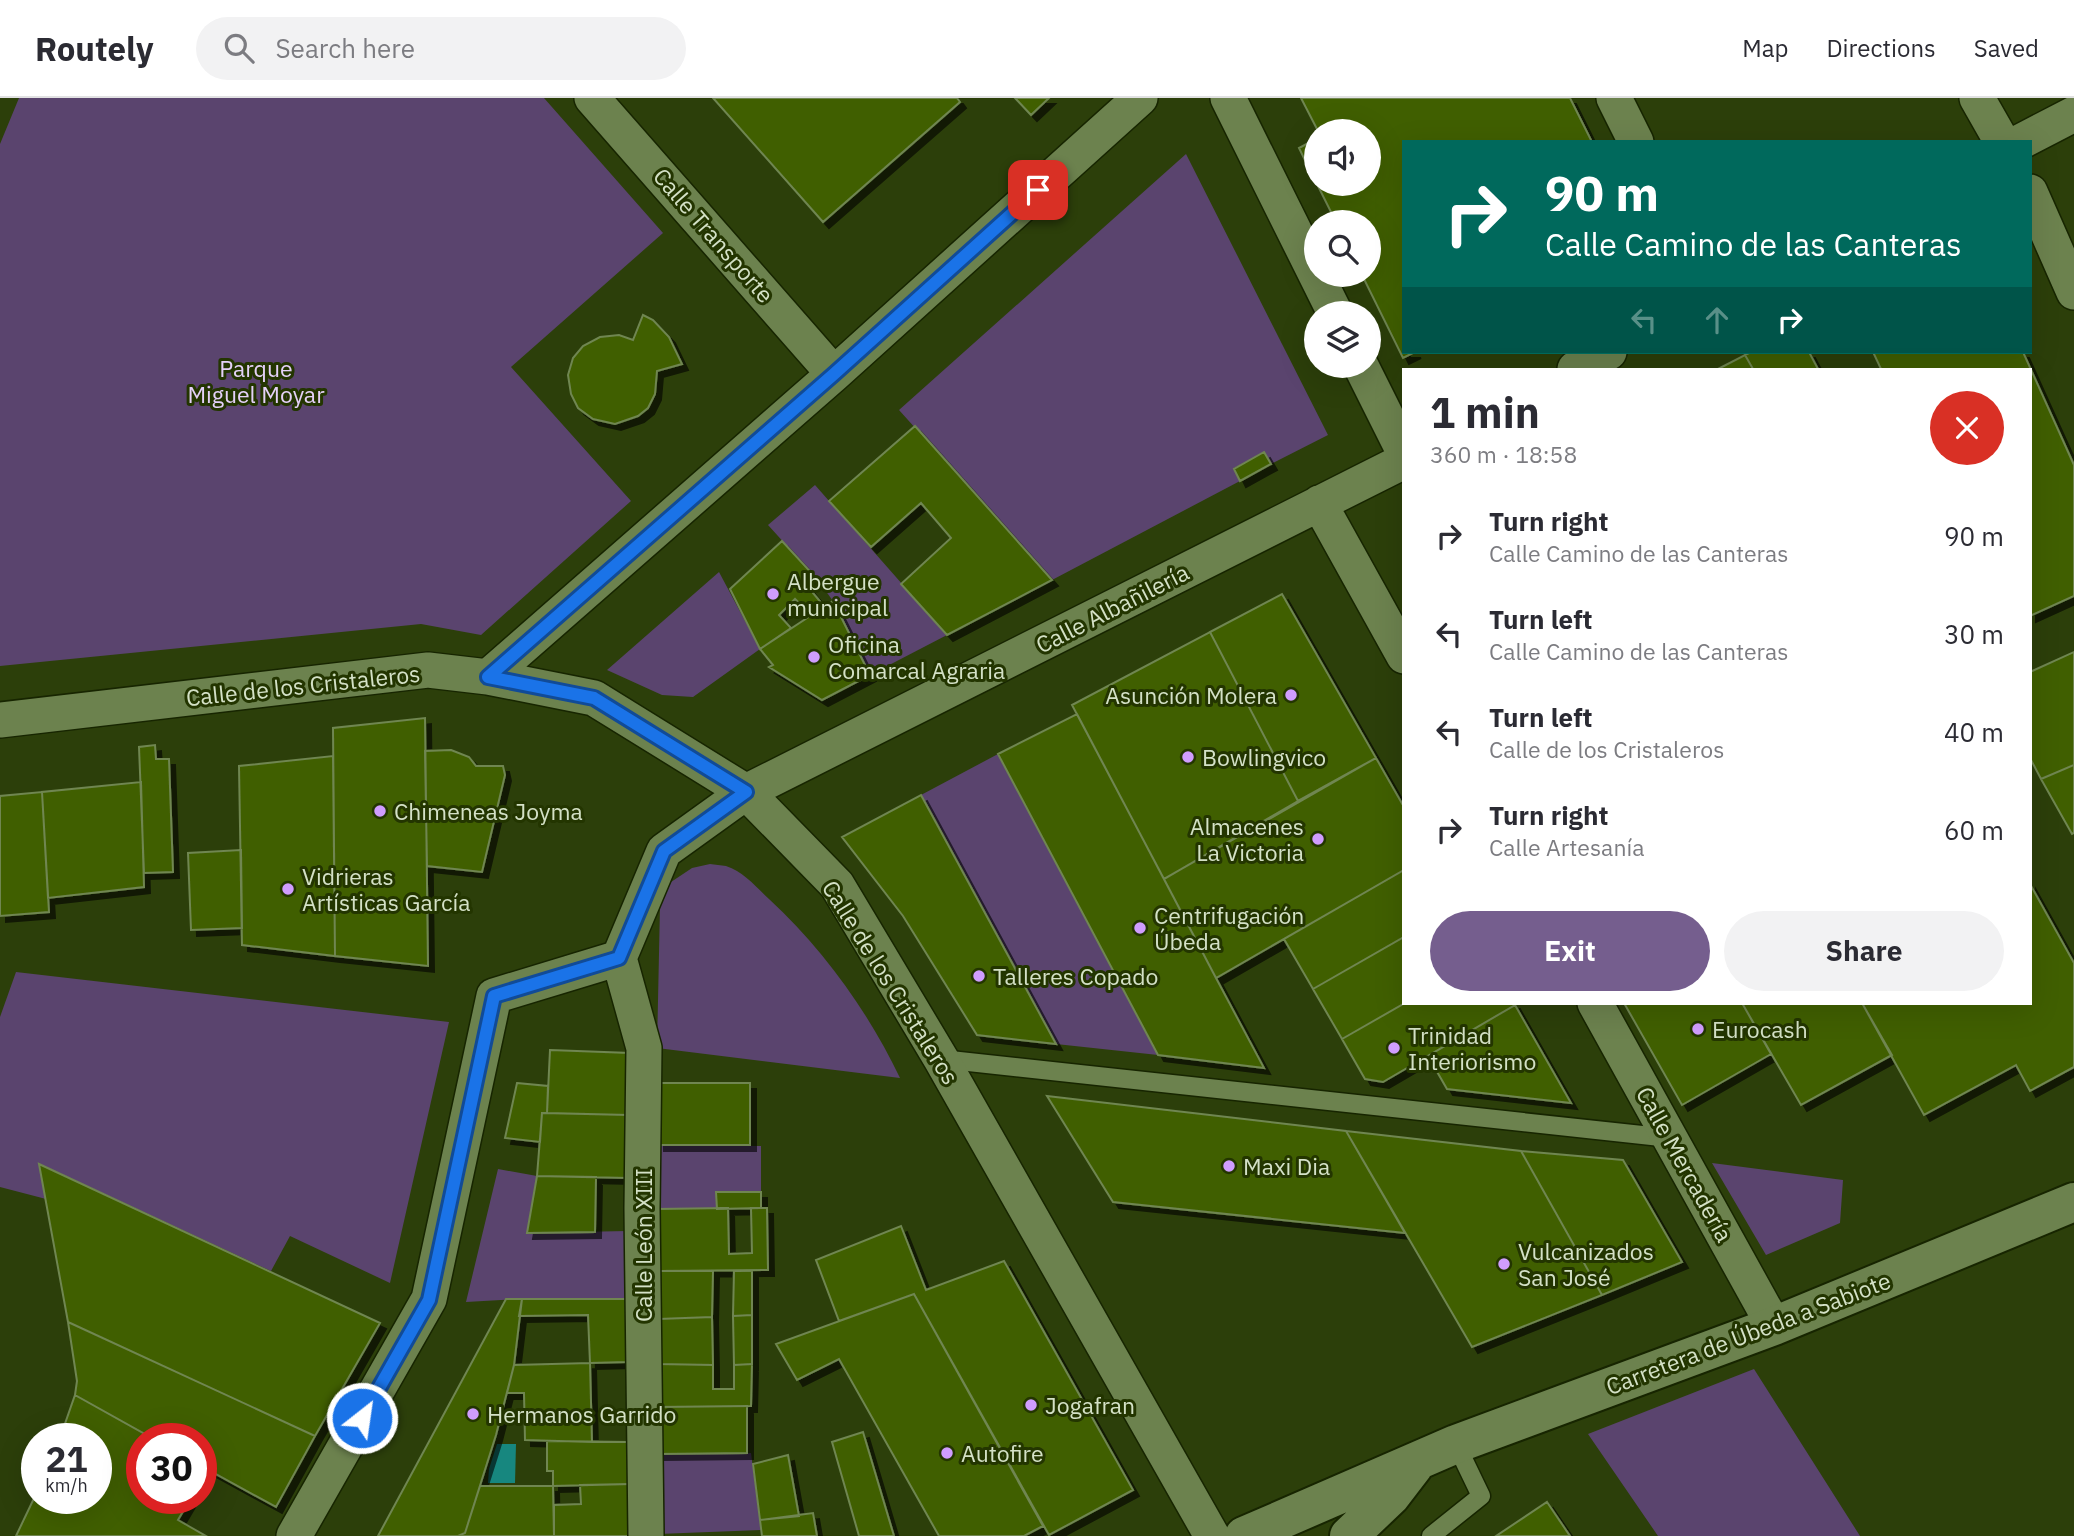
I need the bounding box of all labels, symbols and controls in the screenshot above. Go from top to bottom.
search box [196,17,686,80]
text: Routely [35,27,154,70]
icon: search [220,29,258,67]
text: Search here [276,31,415,65]
text: Map [1742,32,1788,64]
text: Directions [1826,32,1936,64]
text: Saved [1974,32,2039,64]
map controls [1304,119,1381,378]
button: sound [1304,119,1381,196]
pin [1008,160,1068,220]
street label: Calle Transporte [647,161,781,309]
text: 90 m [1545,161,1659,224]
icon: right [1430,168,1521,259]
icon: arrive [1019,171,1057,209]
button: search [1304,210,1381,287]
text: Calle Camino de las Canteras [1545,223,1962,265]
button: layers [1304,301,1381,378]
icon: left [1625,301,1663,339]
icon: ahead [1698,301,1736,339]
icon: right [1771,301,1809,339]
park label: Parque Miguel Moyar [187,353,325,409]
text: 1 min [1430,385,1540,440]
button: close [1930,391,2004,465]
text: 360 m · 18:58 [1430,439,1577,469]
text: Turn right [1489,504,1608,538]
icon: right [1430,517,1468,555]
text: 90 m [1944,519,2004,553]
text: Calle Camino de las Canteras [1489,538,1788,568]
street label: Calle Albañilería [1030,557,1194,659]
place label: Albergue municipal [787,566,888,622]
marker: Albergue municipal [765,586,781,602]
text: Turn left [1489,602,1592,636]
icon: left [1430,615,1468,653]
text: 30 m [1944,617,2004,651]
place label: Oficina Comarcal Agraria [828,629,1005,685]
text: Calle Camino de las Canteras [1489,636,1788,666]
marker: Oficina Comarcal Agraria [806,649,822,665]
street label: Calle de los Cristaleros [184,658,422,712]
place label: Asunción Molera [1105,680,1277,710]
marker: Asunción Molera [1283,687,1299,703]
text: Turn left [1489,700,1592,734]
icon: left [1430,713,1468,751]
text: 40 m [1944,715,2004,749]
text: Calle de los Cristaleros [1489,734,1724,764]
place label: Bowlingvico [1202,742,1326,772]
marker: Bowlingvico [1180,749,1196,765]
place label: Chimeneas Joyma [394,796,583,826]
text: Turn right [1489,798,1608,832]
marker: Chimeneas Joyma [372,803,388,819]
place label: Almacenes La Victoria [1190,811,1304,867]
icon: right [1430,811,1468,849]
text: 60 m [1944,813,2004,847]
marker: Almacenes La Victoria [1310,831,1326,847]
text: Calle Artesanía [1489,832,1644,862]
place label: Vidrieras Artísticas García [302,861,471,917]
street label: Calle de los Cristaleros [816,874,966,1090]
marker: Vidrieras Artísticas García [280,881,296,897]
place label: Centrifugación Úbeda [1154,900,1304,956]
button: Exit [1430,911,1710,991]
button: Share [1724,911,2004,991]
marker: Centrifugación Úbeda [1132,920,1148,936]
place label: Talleres Copado [993,961,1158,991]
marker: Talleres Copado [971,968,987,984]
place label: Eurocash [1712,1014,1808,1044]
place label: Trinidad Interiorismo [1408,1020,1536,1076]
marker: Eurocash [1690,1021,1706,1037]
marker: Trinidad Interiorismo [1386,1040,1402,1056]
street label: Calle Mercadería [1630,1081,1740,1247]
place label: Maxi Dia [1243,1151,1330,1181]
marker: Maxi Dia [1221,1158,1237,1174]
street label: Calle León XIII [628,1168,658,1322]
place label: Vulcanizados San José [1518,1236,1654,1292]
marker: Vulcanizados San José [1496,1256,1512,1272]
street label: Carretera de Úbeda a Sabiote [1601,1265,1895,1401]
position arrow [325,1381,399,1455]
place label: Jogafran [1045,1390,1135,1420]
marker: Jogafran [1023,1397,1039,1413]
place label: Hermanos Garrido [487,1399,676,1429]
marker: Hermanos Garrido [465,1406,481,1422]
speed limit sign: 30 [126,1423,217,1514]
text: 21 [45,1436,88,1482]
place label: Autofire [961,1438,1044,1468]
marker: Autofire [939,1445,955,1461]
text: km/h [45,1474,88,1497]

